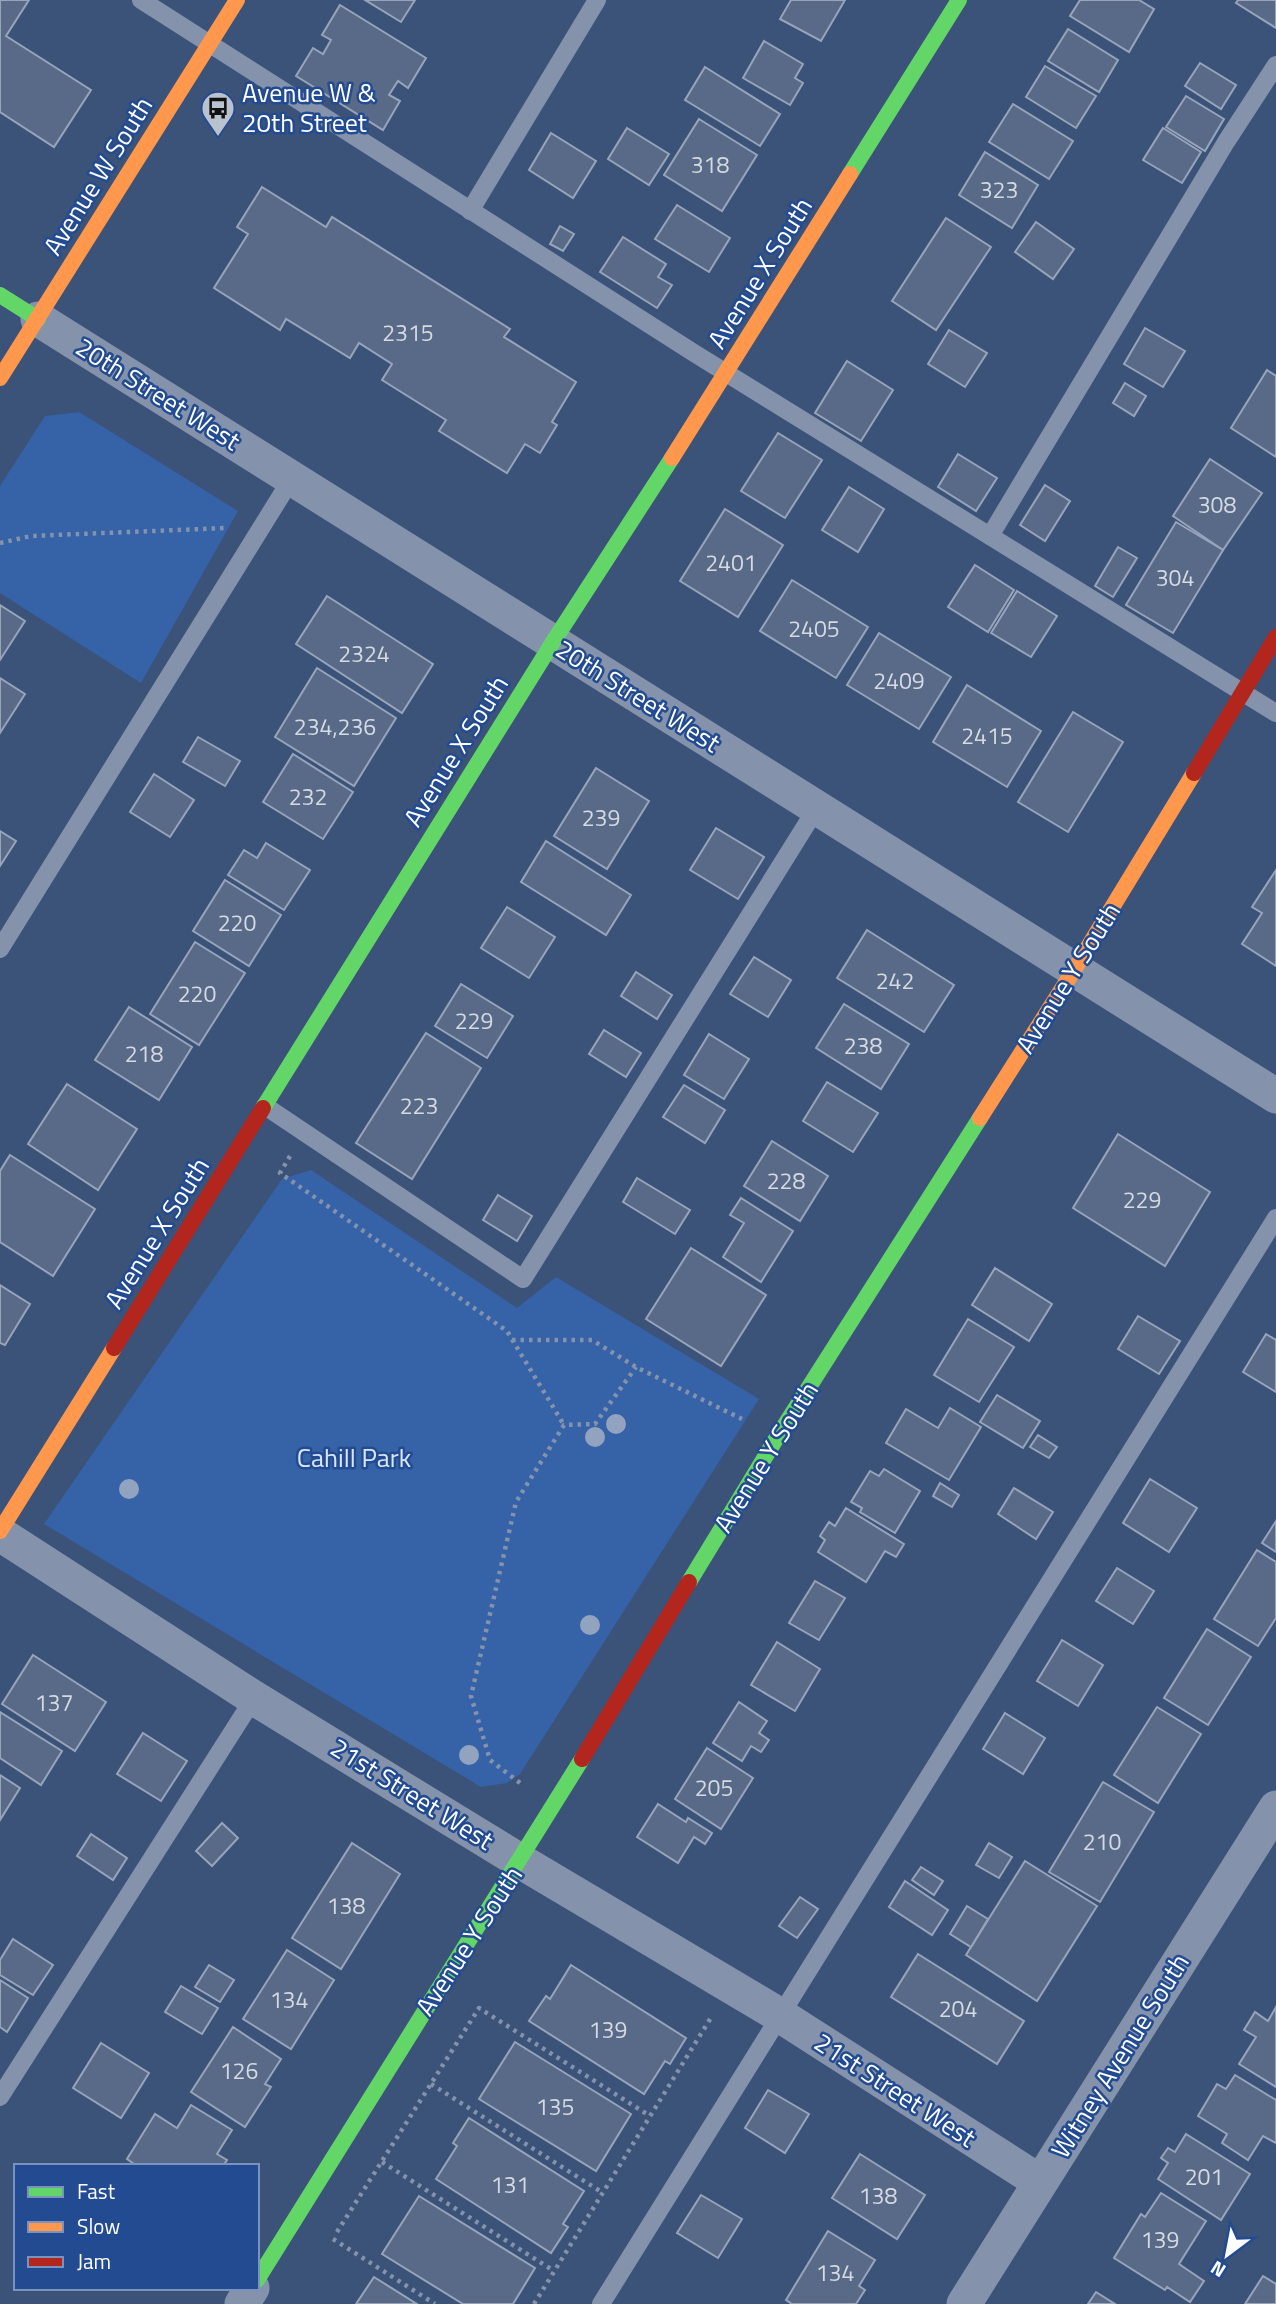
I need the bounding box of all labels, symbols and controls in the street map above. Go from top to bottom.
place label: Avenue W & 20th Street [242,73,376,142]
street label: Avenue W South [33,89,162,263]
bus stop icon: Avenue W & 20th Street [199,89,237,138]
house number: 318 [691,147,729,182]
house number: 323 [980,172,1018,207]
street label: Avenue X South [697,189,822,356]
house number: 2315 [382,315,434,350]
street label: 20th Street West [68,327,248,460]
house number: 308 [1198,487,1236,522]
house number: 2401 [705,545,757,580]
house number: 304 [1156,560,1194,595]
house number: 2405 [788,611,840,646]
street label: 20th Street West [548,629,728,762]
house number: 2324 [338,636,390,671]
house number: 2409 [873,663,925,698]
street label: Avenue X South [393,667,518,834]
house number: 234,236 [294,709,376,744]
house number: 2415 [961,718,1013,753]
house number: 232 [289,779,327,814]
house number: 239 [582,800,620,835]
street label: Avenue Y South [1006,895,1130,1061]
house number: 220 [218,905,256,940]
house number: 242 [876,963,914,998]
house number: 220 [178,976,216,1011]
house number: 229 [455,1003,493,1038]
house number: 238 [844,1028,882,1063]
house number: 218 [125,1036,163,1071]
house number: 223 [400,1088,438,1123]
street label: Avenue X South [94,1149,219,1316]
house number: 228 [767,1163,805,1198]
house number: 229 [1123,1182,1161,1217]
street label: Avenue Y South [704,1374,828,1540]
park label: Cahill Park [297,1438,411,1477]
house number: 137 [35,1685,73,1720]
street label: 21st Street West [323,1728,501,1859]
house number: 205 [695,1770,733,1805]
house number: 210 [1083,1824,1121,1859]
street label: Avenue Y South [406,1858,532,2023]
house number: 138 [327,1888,365,1923]
street label: Witney Avenue South [1041,1946,1198,2166]
house number: 134 [270,1982,308,2017]
house number: 204 [939,1991,977,2026]
house number: 139 [589,2012,627,2047]
street label: 21st Street West [807,2023,984,2156]
house number: 126 [220,2053,258,2088]
house number: 135 [536,2089,574,2124]
house number: 201 [1185,2159,1223,2194]
legend [14,2164,259,2290]
house number: 131 [491,2167,529,2202]
text: Fast [77,2175,116,2207]
house number: 138 [859,2178,897,2213]
text: Slow [77,2210,120,2242]
north arrow [1192,2220,1262,2290]
house number: 139 [1141,2222,1179,2257]
text: Jam [77,2245,111,2277]
text: N [1204,2254,1231,2286]
house number: 134 [816,2255,854,2290]

